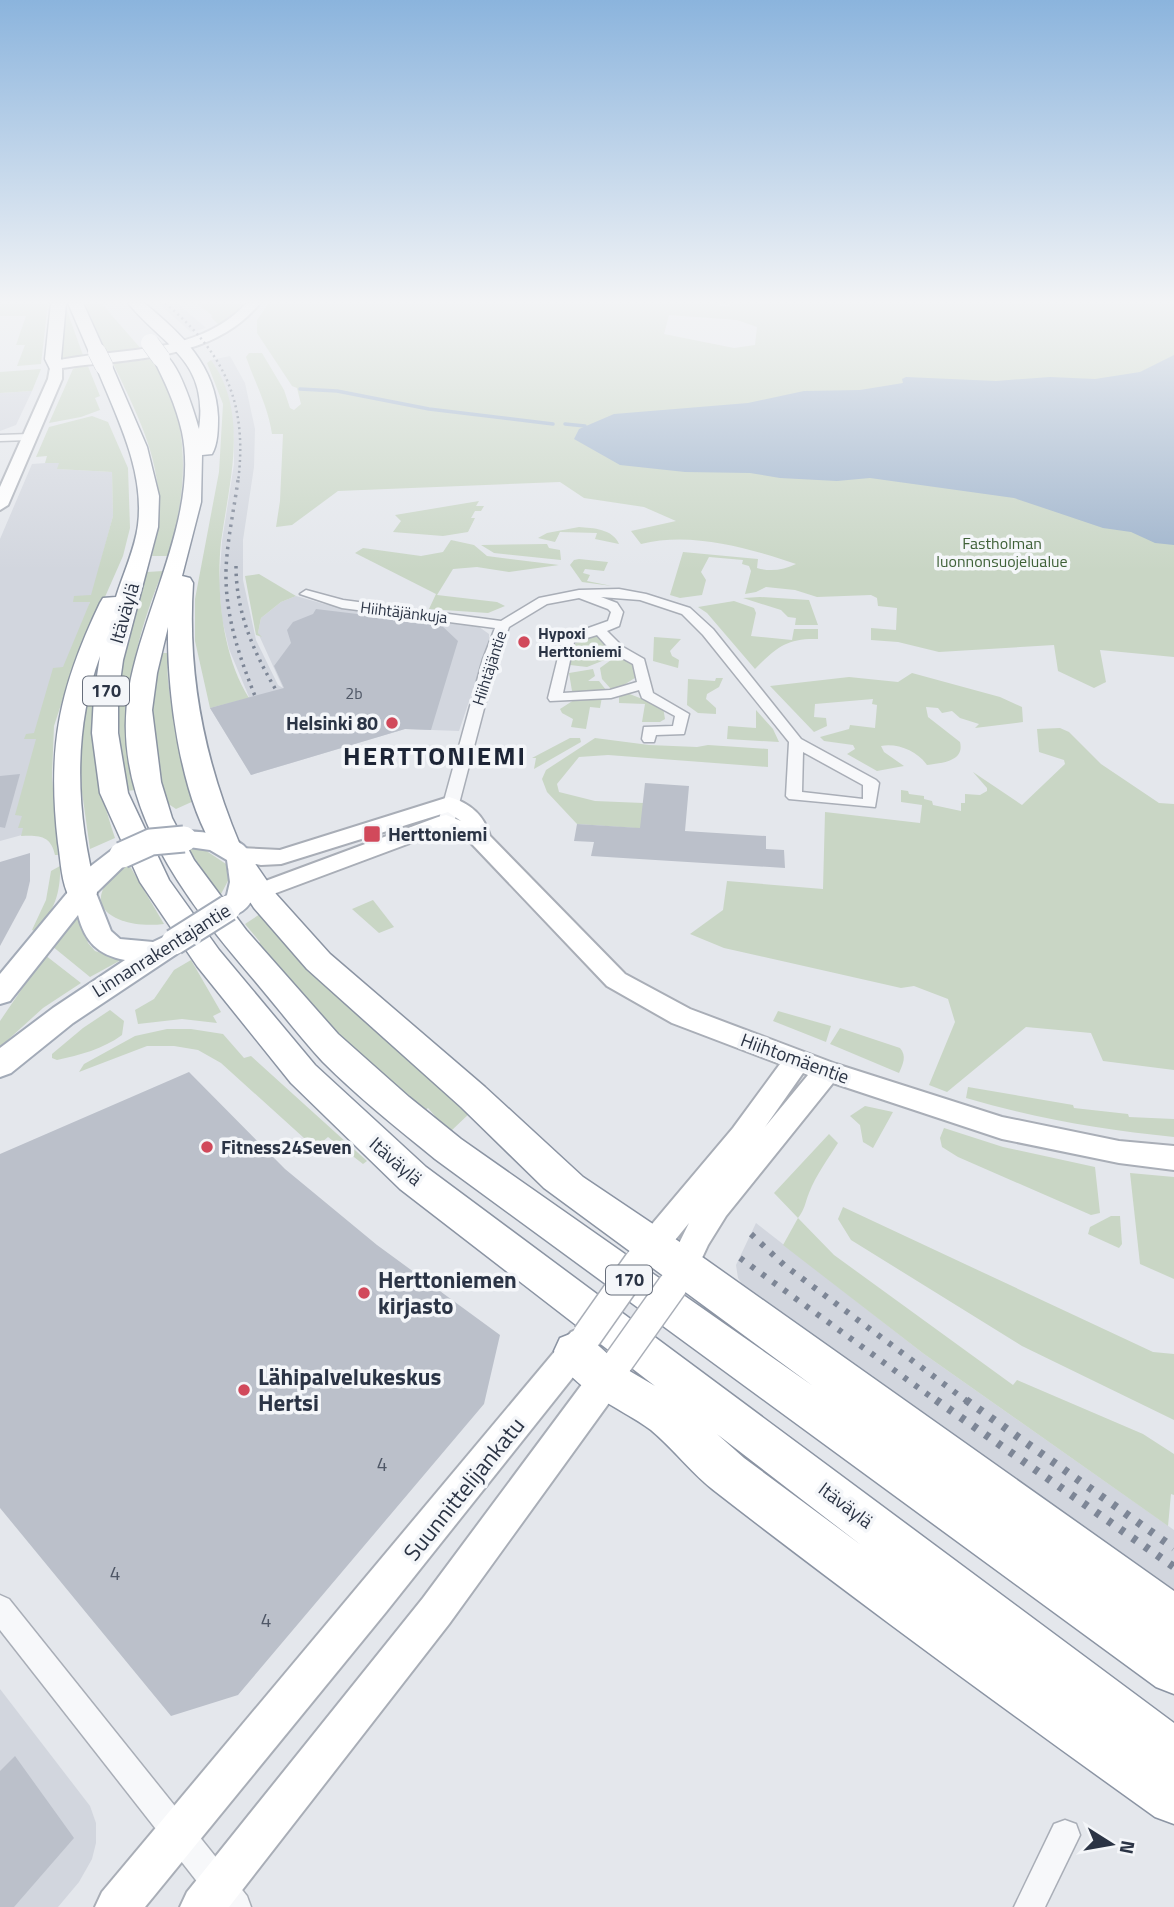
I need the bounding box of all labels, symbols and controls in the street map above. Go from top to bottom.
park label: Fastholman luonnonsuojelualue [936,531,1068,573]
street label: Itäväylä [101,578,146,647]
street label: Hiihtäjänkuja [359,595,449,629]
place label: Hypoxi Herttoniemi [538,621,622,663]
street label: Hiihtäjäntie [466,628,512,708]
marker: Hypoxi Herttoniemi [516,634,532,650]
road number: 170 [83,676,129,706]
house number: 2b [345,681,363,705]
place label: Helsinki 80 [286,708,378,737]
marker: Helsinki 80 [384,715,400,731]
district label: HERTTONIEMI [343,736,527,775]
place label: Herttoniemi [388,819,487,848]
marker: Herttoniemi [362,824,382,844]
street label: Linnanrakentajantie [86,895,236,1004]
street label: Hiihtomäentie [737,1024,853,1091]
street label: Itäväylä [363,1129,430,1192]
place label: Fitness24Seven [221,1132,352,1161]
marker: Fitness24Seven [199,1139,215,1155]
place label: Herttoniemen kirjasto [378,1262,517,1323]
road number: 170 [606,1266,652,1294]
marker: Herttoniemen kirjasto [356,1285,372,1301]
place label: Lähipalvelukeskus Hertsi [258,1359,441,1420]
marker: Lähipalvelukeskus Hertsi [236,1382,252,1398]
street label: Suunnittelijankatu [394,1409,533,1568]
house number: 4 [377,1449,387,1478]
street label: Itäväylä [813,1474,880,1535]
house number: 4 [110,1558,120,1587]
house number: 4 [261,1605,271,1634]
north arrow [1076,1809,1146,1879]
text: N [1113,1838,1144,1857]

